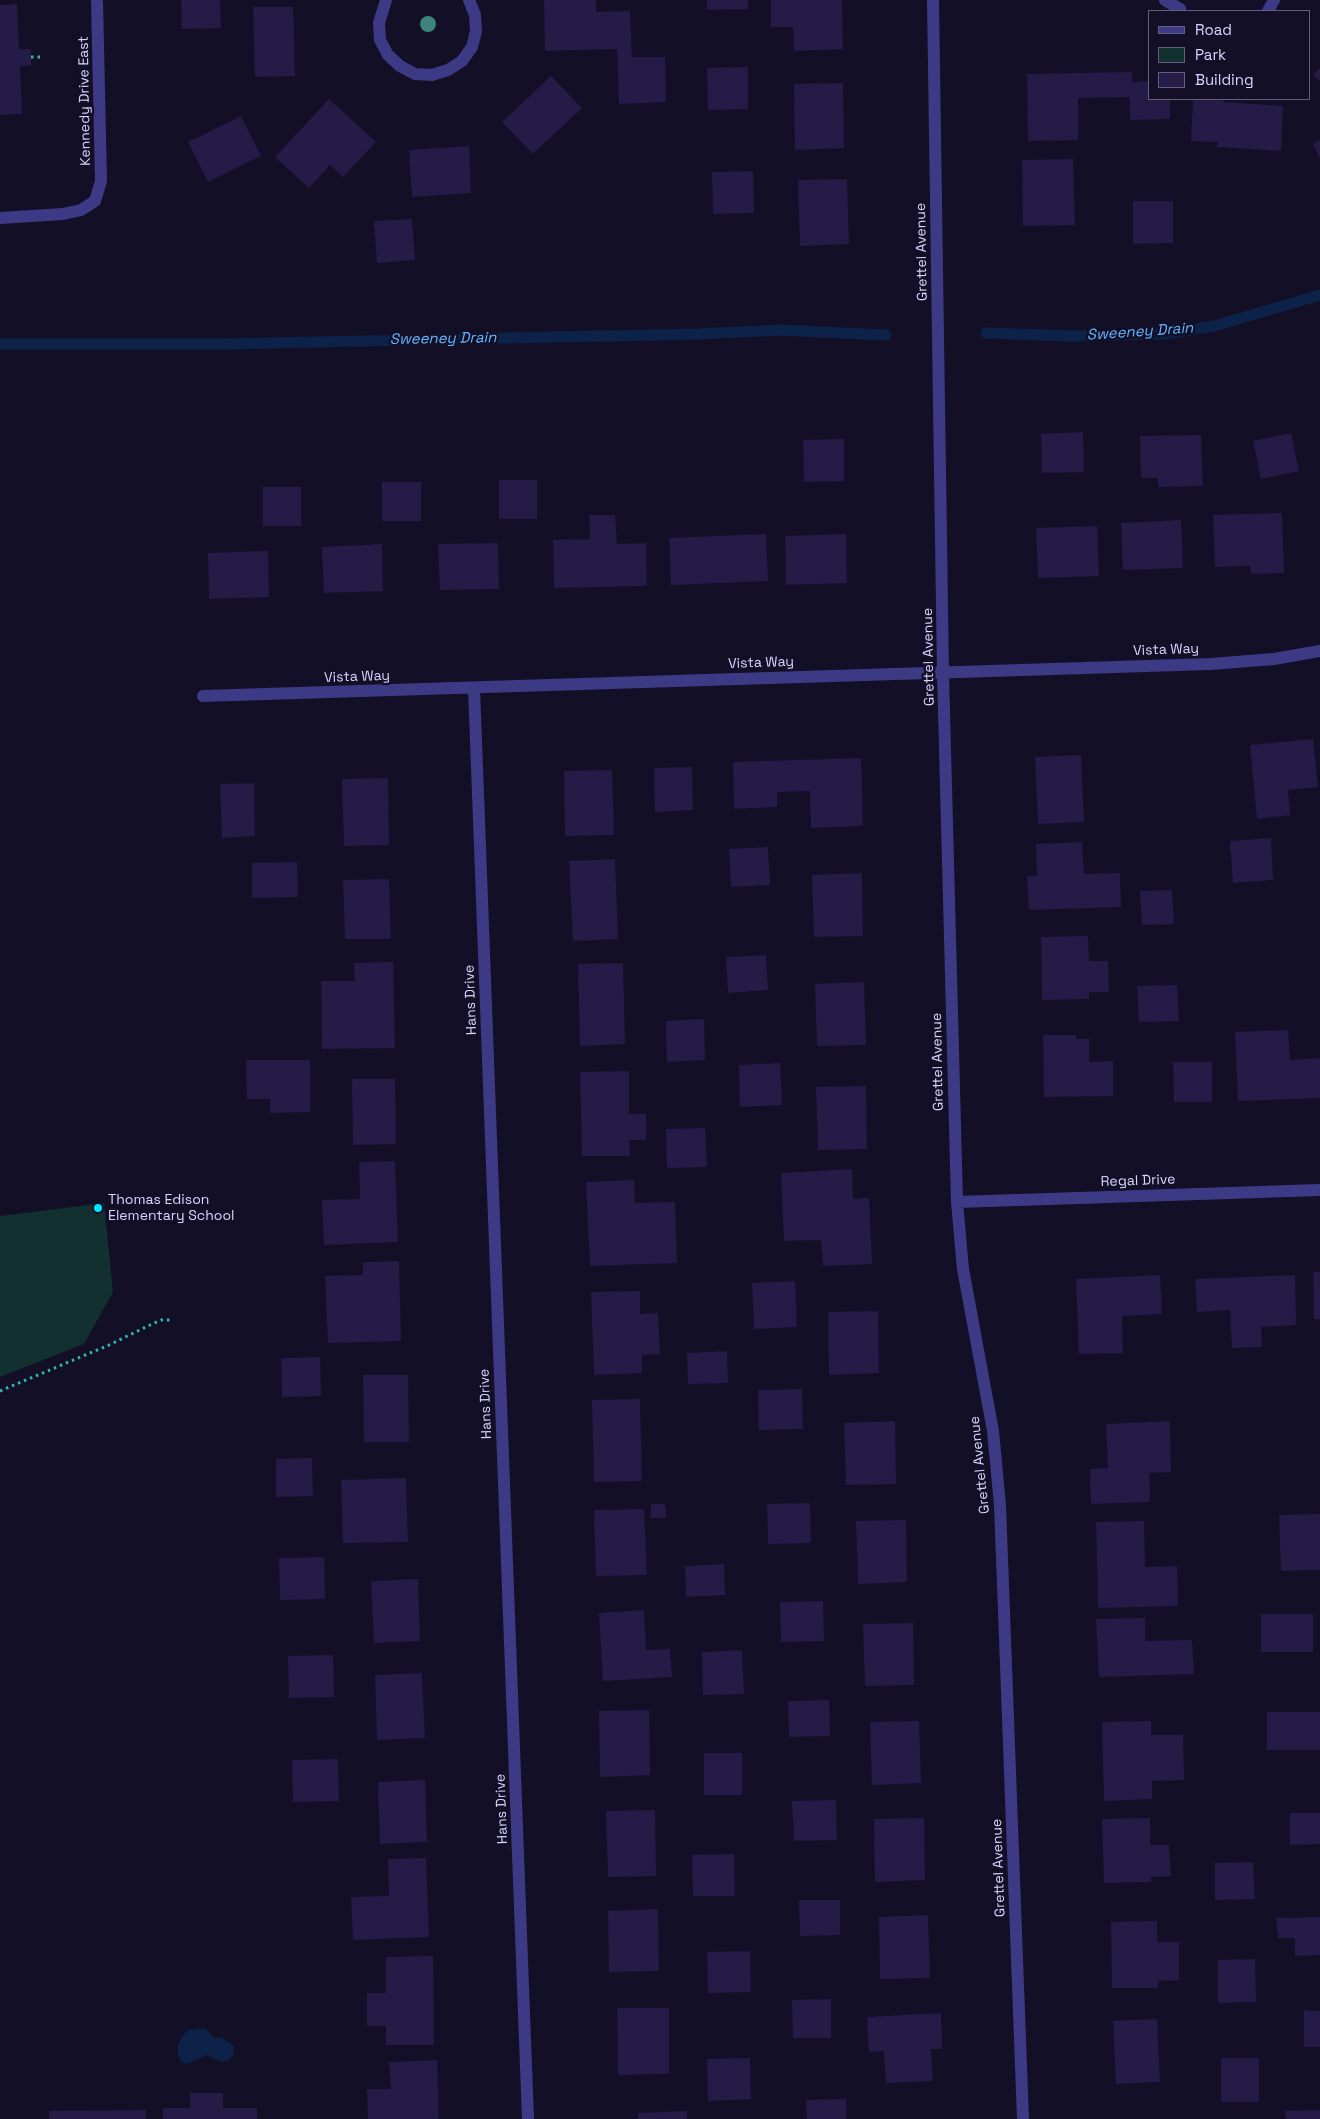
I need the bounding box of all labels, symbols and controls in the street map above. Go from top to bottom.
legend [1148,10,1310,100]
text: Road [1195,20,1232,39]
street label: Kennedy Drive East [75,36,95,166]
text: Park [1195,45,1226,64]
text: Building [1195,70,1254,89]
street label: Grettel Avenue [913,203,931,301]
water label: Sweeney Drain [1086,319,1194,345]
water label: Sweeney Drain [389,329,497,349]
street label: Grettel Avenue [920,608,938,706]
street label: Vista Way [1133,640,1199,660]
street label: Vista Way [728,653,794,673]
street label: Vista Way [324,667,390,687]
street label: Hans Drive [461,965,481,1035]
street label: Grettel Avenue [929,1013,947,1111]
street label: Regal Drive [1100,1171,1176,1191]
place label: Thomas Edison Elementary School [108,1192,234,1224]
marker: Thomas Edison Elementary School [92,1202,104,1214]
street label: Hans Drive [476,1369,496,1439]
street label: Grettel Avenue [967,1415,993,1515]
street label: Hans Drive [492,1774,512,1844]
street label: Grettel Avenue [989,1819,1009,1917]

